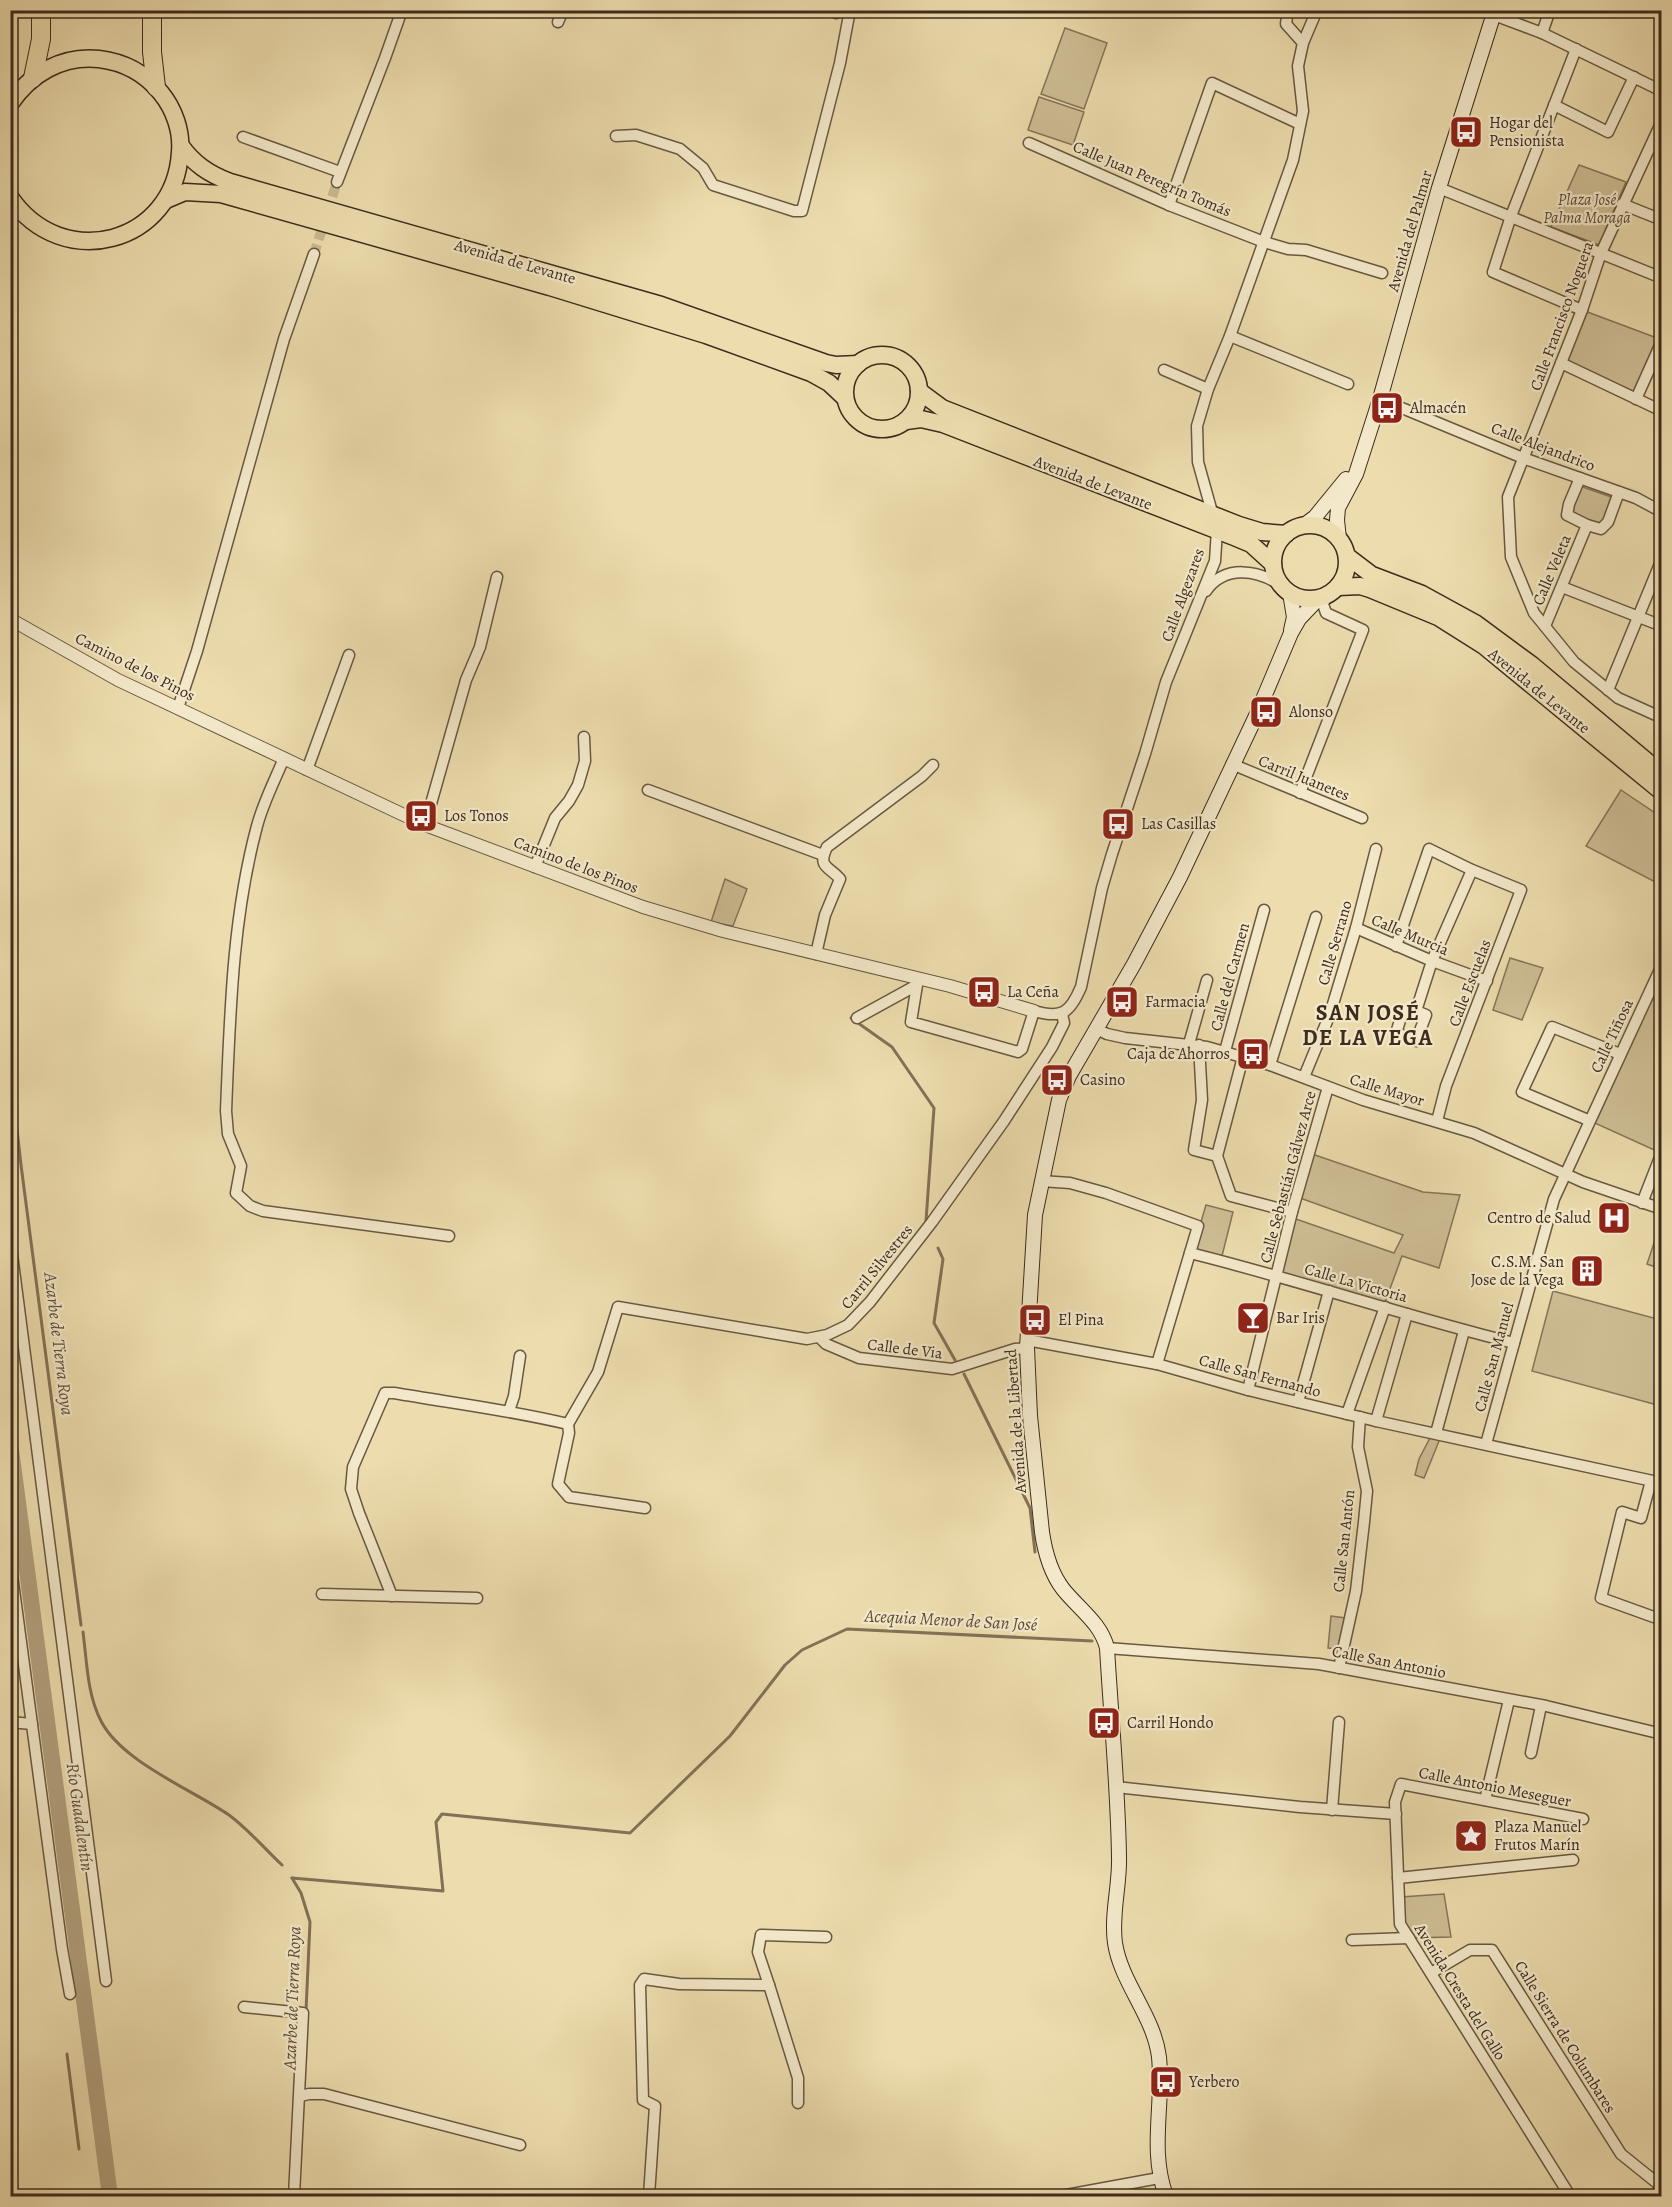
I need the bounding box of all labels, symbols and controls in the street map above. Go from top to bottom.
place label: Hogar del Pensionista [1489,112,1565,152]
bus stop icon: Hogar del Pensionista [1448,114,1484,150]
street label: Calle Juan Peregrín Tomás [1069,136,1235,222]
street label: Avenida del Palmar [1382,168,1438,295]
park label: Plaza José Palma Moraga [1543,189,1631,229]
street label: Avenida de Levante [451,234,578,290]
street label: Calle Francisco Noguera [1525,238,1599,394]
bus stop icon: Almacén [1369,390,1405,426]
place label: Almacén [1409,397,1466,419]
street label: Calle Alejandrico [1488,417,1598,477]
street label: Avenida de Levante [1030,450,1155,516]
street label: Calle Veleta [1527,531,1577,609]
street label: Calle Algezares [1156,545,1210,645]
street label: Camino de los Pinos [71,627,199,707]
street label: Avenida de Levante [1483,642,1595,739]
bus stop icon: Alonso [1248,694,1284,730]
place label: Alonso [1288,701,1333,723]
street label: Carril Juanetes [1255,750,1353,806]
bus stop icon: Los Tonos [403,798,439,834]
place label: Los Tonos [444,805,509,827]
bus stop icon: Las Casillas [1100,806,1136,842]
place label: Las Casillas [1141,813,1216,835]
street label: Camino de los Pinos [510,831,642,899]
street label: Calle Serrano [1312,898,1358,988]
street label: Calle Murcia [1368,909,1453,961]
street label: Calle del Carmen [1205,920,1255,1034]
street label: Calle Escuelas [1443,936,1497,1030]
bus stop icon: La Ceña [966,974,1002,1010]
place label: La Ceña [1007,981,1060,1003]
bus stop icon: Farmacia [1104,984,1140,1020]
place label: Farmacia [1145,991,1206,1013]
street label: Calle Tiñosa [1585,995,1639,1077]
district label: SAN JOSÉ DE LA VEGA [1302,998,1434,1053]
bus stop icon: Caja de Ahorros [1235,1036,1271,1072]
place label: Caja de Ahorros [1127,1043,1230,1065]
bus stop icon: Casino [1039,1062,1075,1098]
street label: Calle Mayor [1347,1068,1427,1112]
place label: Casino [1080,1069,1125,1091]
street label: Calle Sebastián Gálvez Arce [1254,1089,1322,1265]
hospital icon: Centro de Salud [1596,1200,1632,1236]
place label: Centro de Salud [1487,1207,1591,1229]
street label: Carril Silvestres [836,1220,918,1314]
place label: C.S.M. San Jose de la Vega [1470,1251,1565,1291]
building icon: C.S.M. San Jose de la Vega [1569,1253,1605,1289]
street label: Calle La Victoria [1302,1258,1411,1308]
water label: Azarbe de Tierra Roya [38,1270,80,1417]
bar icon: Bar Iris [1235,1300,1271,1336]
street label: Calle San Manuel [1469,1300,1519,1414]
bus stop icon: El Pina [1017,1302,1053,1338]
place label: Bar Iris [1276,1307,1325,1329]
place label: El Pina [1058,1309,1104,1331]
street label: Calle de Via [866,1333,944,1365]
street label: Avenida de la Libertad [1000,1348,1032,1495]
street label: Calle San Fernando [1197,1349,1323,1403]
street label: Calle San Antón [1328,1488,1360,1593]
water label: Acequia Menor de San José [863,1603,1038,1637]
street label: Calle San Antonio [1330,1640,1448,1684]
bus stop icon: Carril Hondo [1086,1705,1122,1741]
place label: Carril Hondo [1127,1712,1213,1734]
water label: Río Guadalentín [61,1761,99,1873]
street label: Calle Antonio Meseguer [1417,1761,1573,1813]
place label: Plaza Manuel Frutos Marín [1494,1816,1582,1856]
place icon: Plaza Manuel Frutos Marín [1453,1818,1489,1854]
street label: Avenida Cresta del Gallo [1408,1919,1511,2065]
water label: Azarbe de Tierra Roya [277,1926,307,2071]
street label: Calle Sierra de Columbares [1509,1957,1621,2117]
bus stop icon: Yerbero [1148,2064,1184,2100]
place label: Yerbero [1188,2071,1240,2093]

